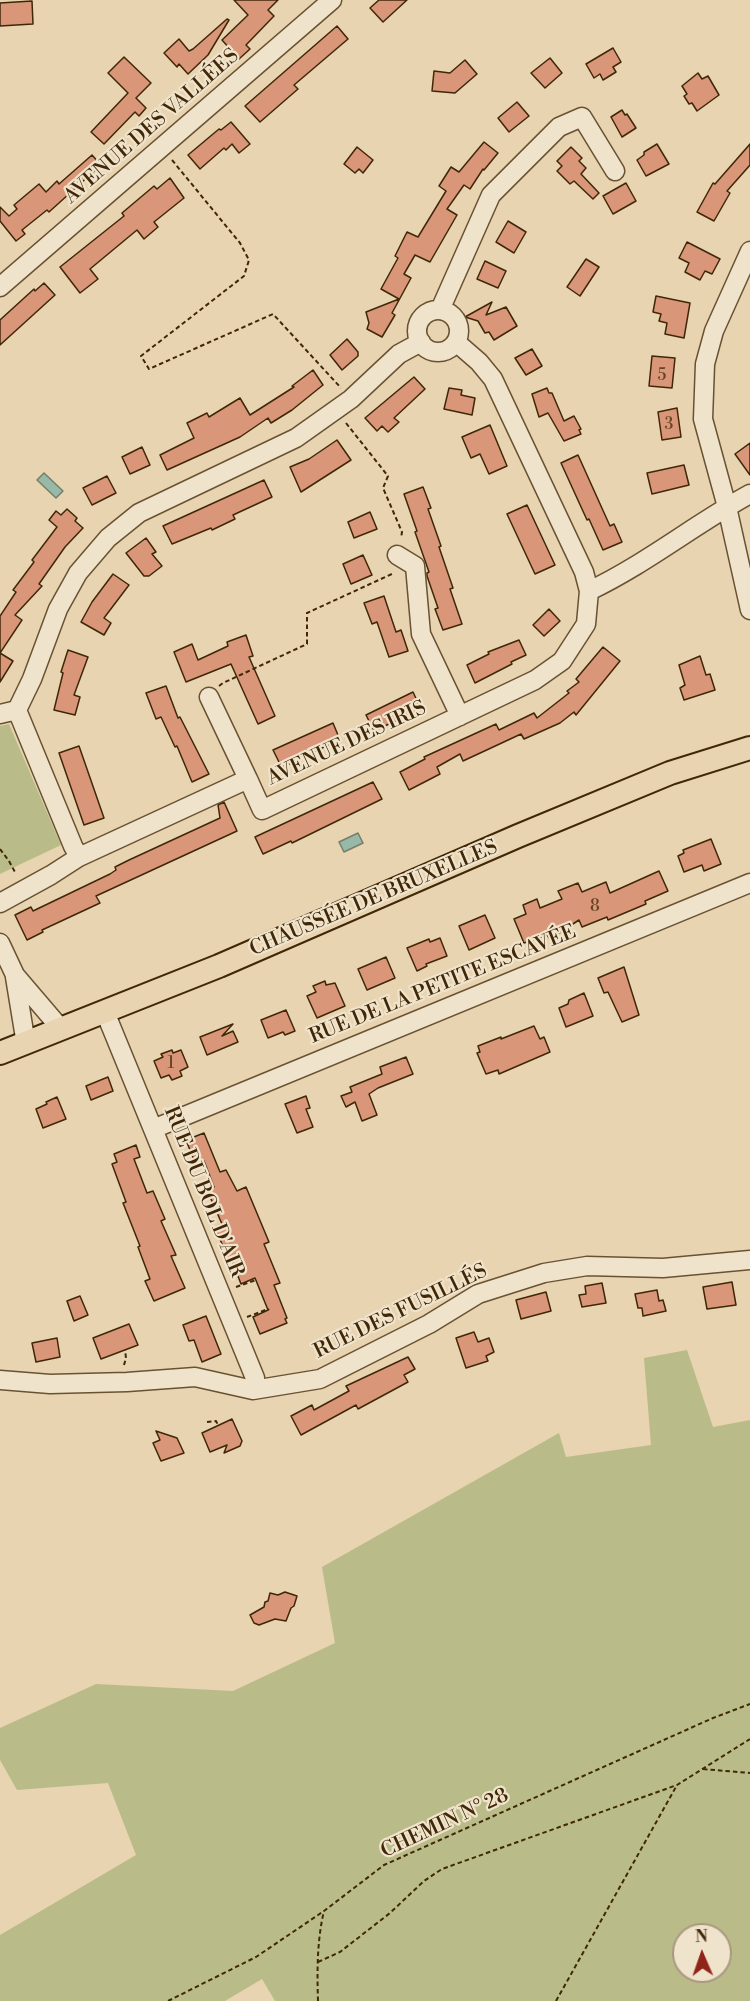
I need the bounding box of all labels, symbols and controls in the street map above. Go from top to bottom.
street label: AVENUE DES VALLÉES [60,45,244,209]
house number: 5 [658,366,666,386]
house number: 3 [665,415,673,435]
street label: AVENUE DES IRIS [264,697,430,791]
street label: CHAUSSÉE DE BRUXELLES [246,836,502,962]
house number: 8 [590,897,600,917]
street label: RUE DE LA PETITE ESCAVÉE [306,920,580,1050]
house number: 1 [168,1054,174,1074]
street label: RUE DU BOL D'AIR [158,1103,248,1281]
street label: RUE DES FUSILLÉS [310,1260,492,1364]
street label: CHEMIN N° 28 [377,1784,513,1864]
north arrow [672,1923,732,1983]
text: N [695,1927,708,1947]

